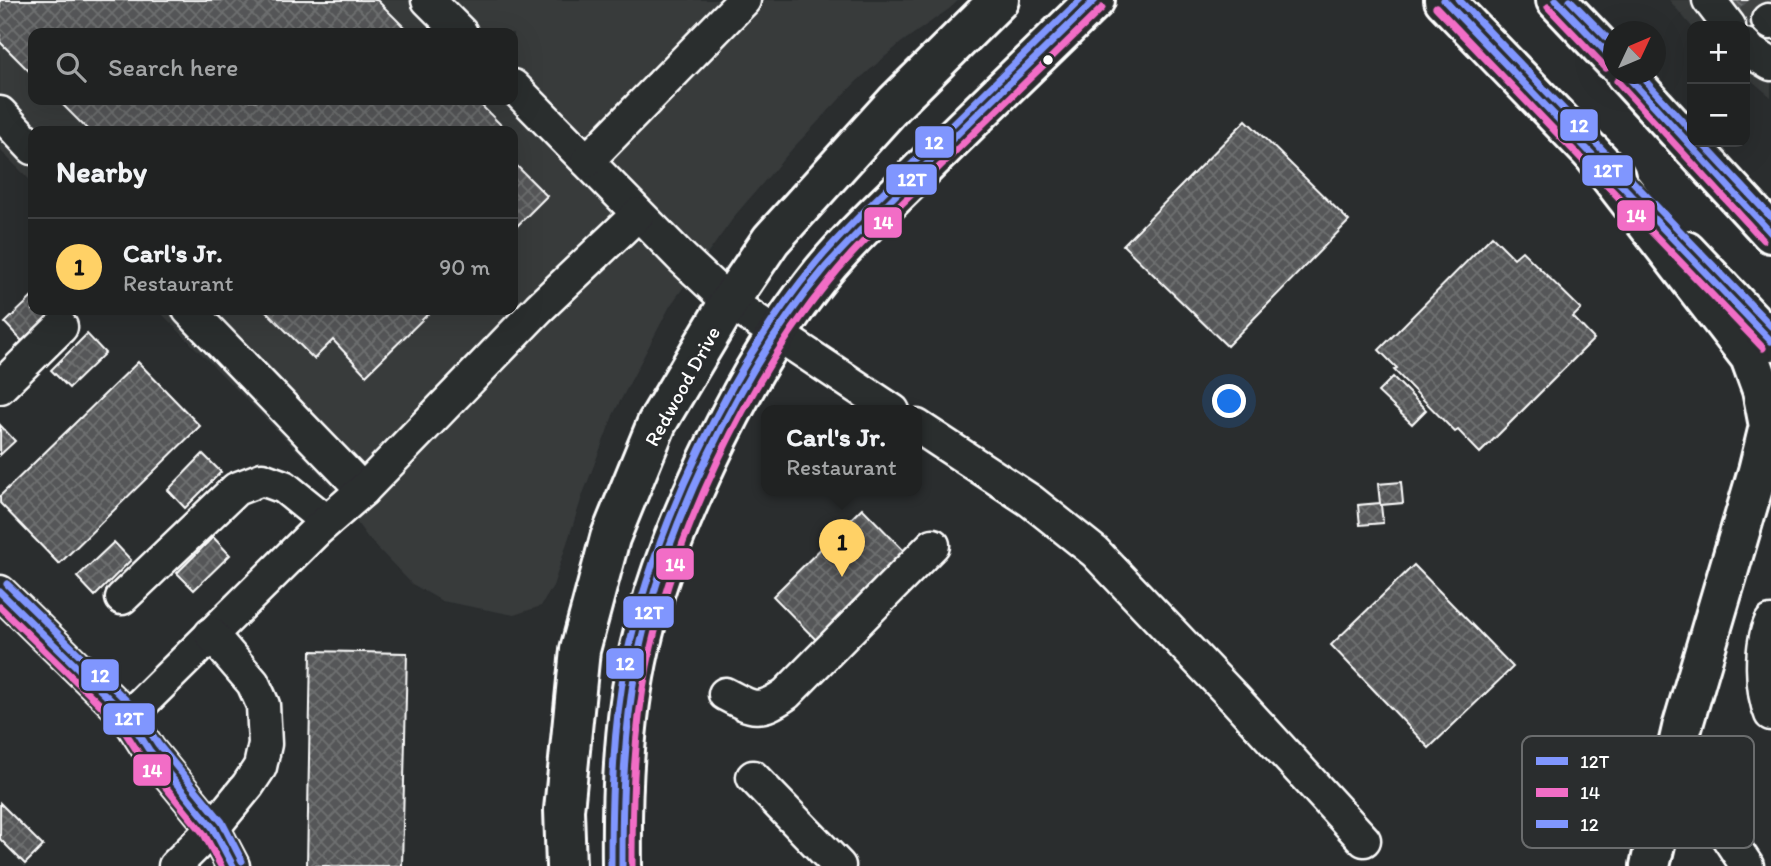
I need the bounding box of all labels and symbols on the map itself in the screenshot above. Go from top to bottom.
north arrow [1603,21,1666,84]
unlabelled marker [1041,53,1055,67]
line badge: 12 [1559,108,1599,142]
text: 12 [1570,114,1588,137]
line badge: 12 [914,125,955,159]
text: 12 [925,131,943,154]
line badge: 12T [1581,154,1634,187]
text: 12T [1593,159,1623,182]
line badge: 12T [885,163,938,196]
text: 12T [897,168,927,191]
line badge: 14 [1616,199,1656,232]
text: 14 [1626,204,1647,227]
line badge: 14 [863,206,903,239]
text: 14 [873,211,894,234]
street label: Redwood Drive [639,322,725,450]
your location [1212,384,1246,418]
pin: 1 [819,519,865,577]
line badge: 14 [655,547,695,581]
text: 14 [665,553,686,576]
line badge: 12T [622,595,675,629]
text: 12T [634,601,664,624]
line badge: 12 [605,647,645,680]
text: 12 [616,652,634,675]
line badge: 12 [80,658,120,692]
text: 12 [91,664,109,687]
line badge: 12T [102,702,156,736]
text: 12T [114,707,144,730]
legend [1522,736,1754,848]
text: 12T [1580,750,1610,773]
line badge: 14 [132,753,172,787]
text: 14 [142,759,163,782]
text: 14 [1580,781,1600,804]
text: 12 [1580,813,1599,836]

